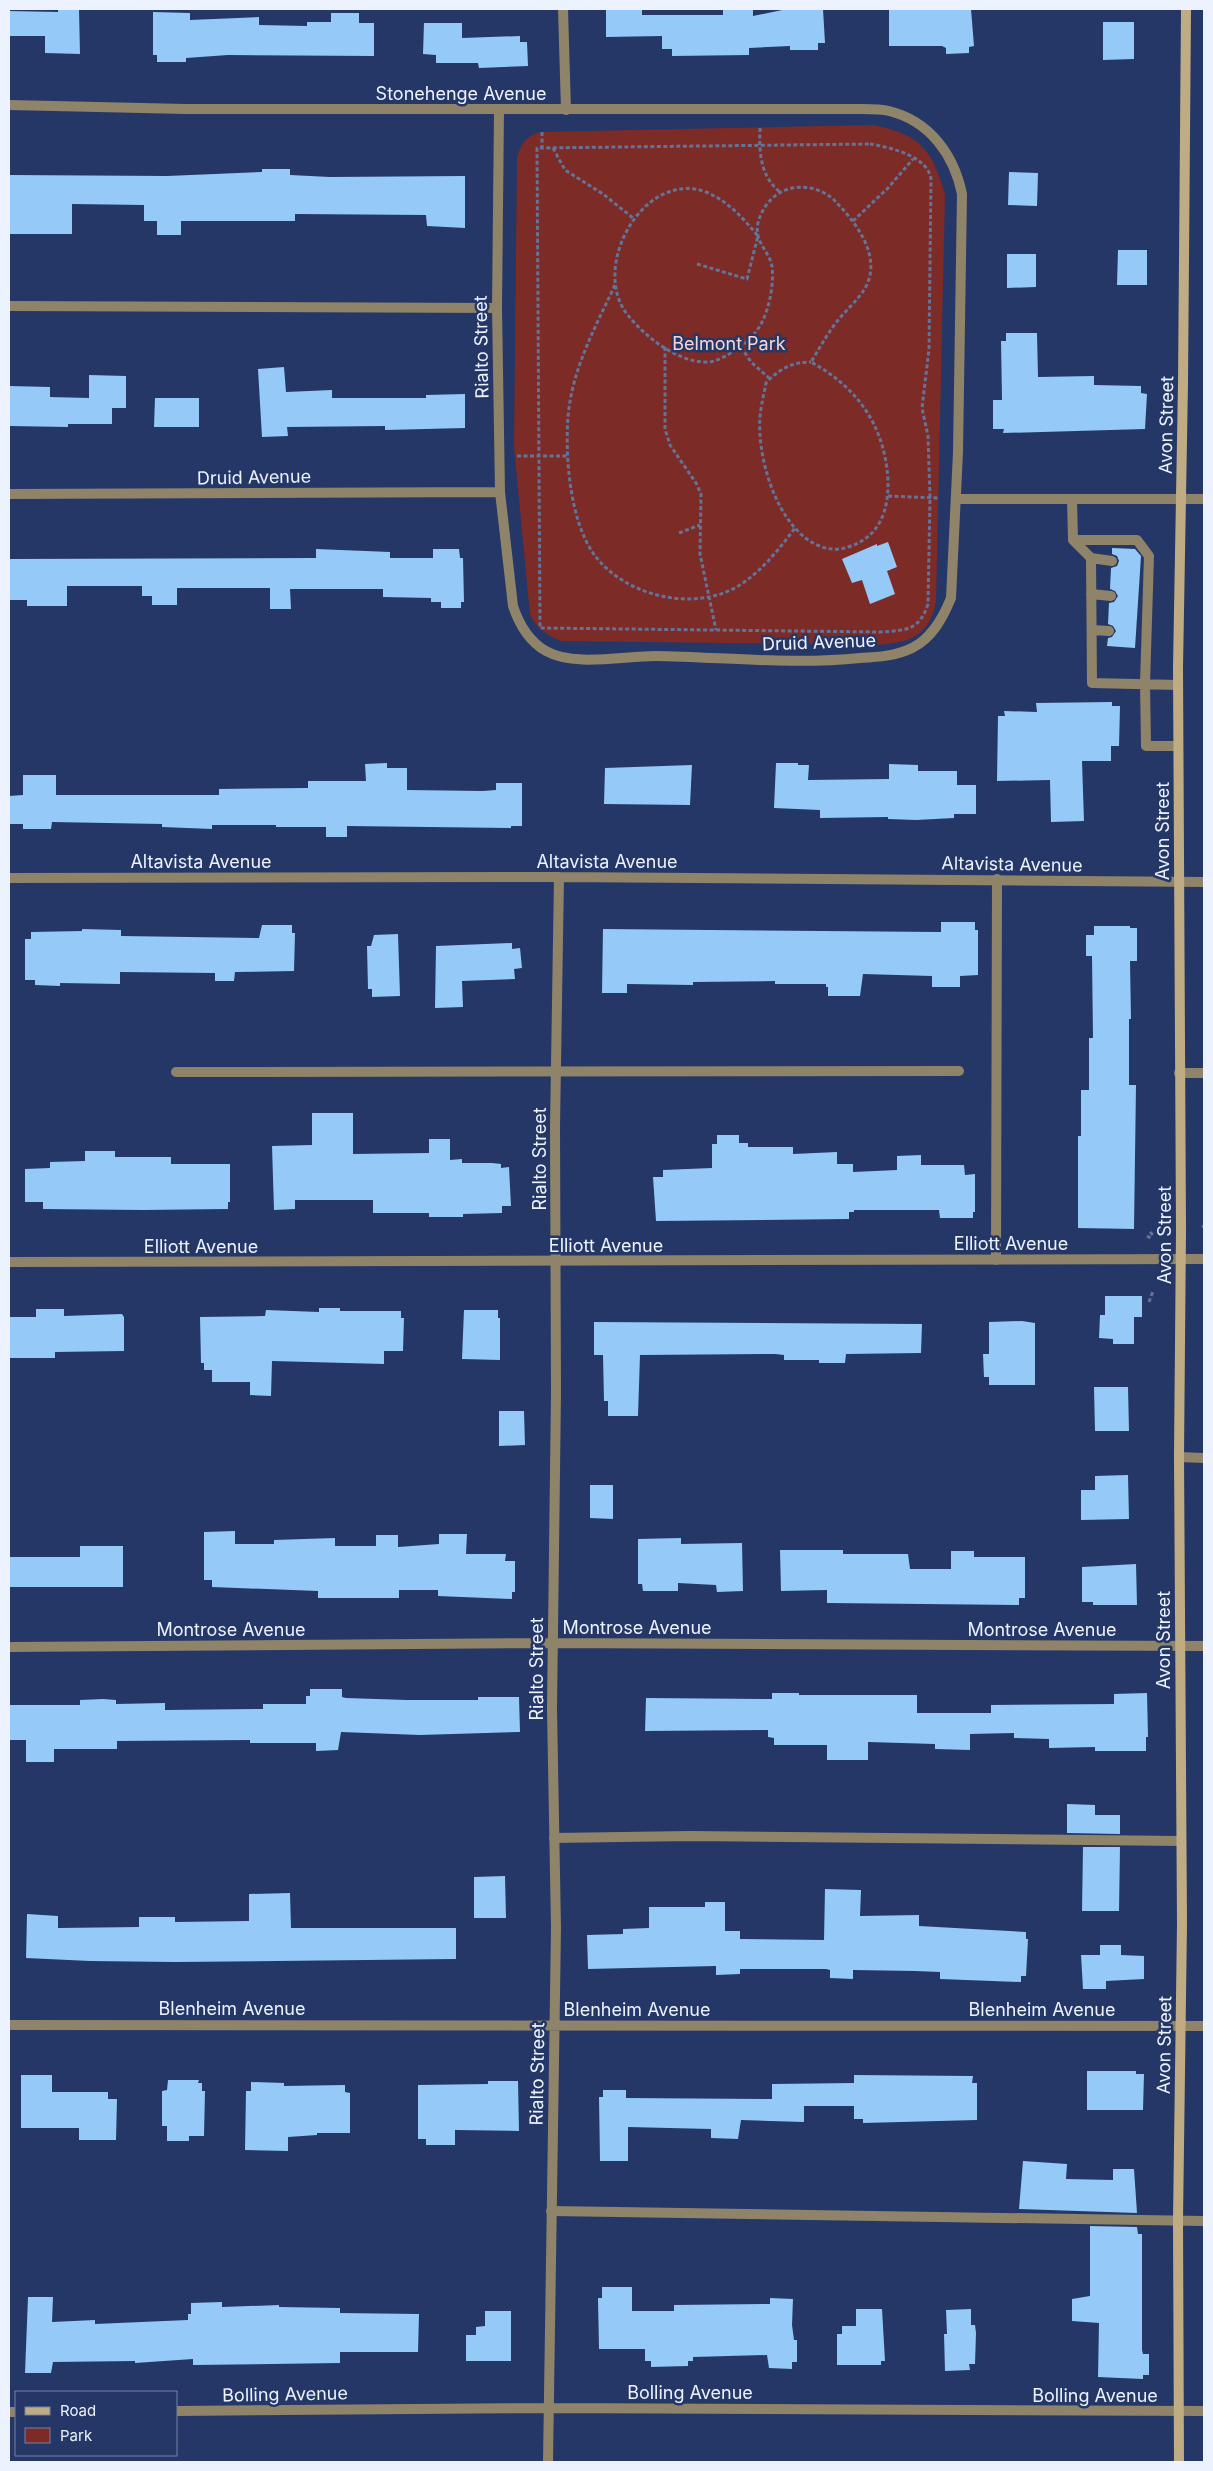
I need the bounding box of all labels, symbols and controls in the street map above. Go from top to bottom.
street label: Stonehenge Avenue [376,83,546,104]
street label: Rialto Street [470,295,492,399]
park label: Belmont Park [672,333,786,354]
street label: Avon Street [1155,376,1177,474]
street label: Druid Avenue [197,466,311,488]
street label: Druid Avenue [762,630,876,654]
street label: Avon Street [1152,782,1173,880]
street label: Altavista Avenue [130,851,272,872]
street label: Altavista Avenue [536,851,678,872]
street label: Altavista Avenue [941,852,1083,876]
street label: Rialto Street [529,1107,550,1211]
street label: Avon Street [1154,1186,1175,1284]
street label: Elliott Avenue [954,1233,1068,1254]
street label: Elliott Avenue [549,1235,663,1256]
street label: Elliott Avenue [144,1236,258,1257]
street label: Avon Street [1153,1591,1174,1689]
street label: Rialto Street [526,1617,547,1721]
street label: Montrose Avenue [562,1617,712,1638]
street label: Montrose Avenue [156,1619,306,1640]
street label: Montrose Avenue [967,1619,1117,1640]
street label: Avon Street [1153,1996,1175,2094]
street label: Blenheim Avenue [159,1998,305,2019]
street label: Blenheim Avenue [564,1999,710,2020]
street label: Blenheim Avenue [969,1999,1115,2020]
street label: Rialto Street [526,2022,548,2126]
street label: Bolling Avenue [222,2382,348,2406]
street label: Bolling Avenue [627,2382,753,2403]
street label: Bolling Avenue [1032,2385,1158,2406]
legend [15,2391,178,2456]
text: Road [60,2401,96,2420]
text: Park [60,2426,93,2445]

